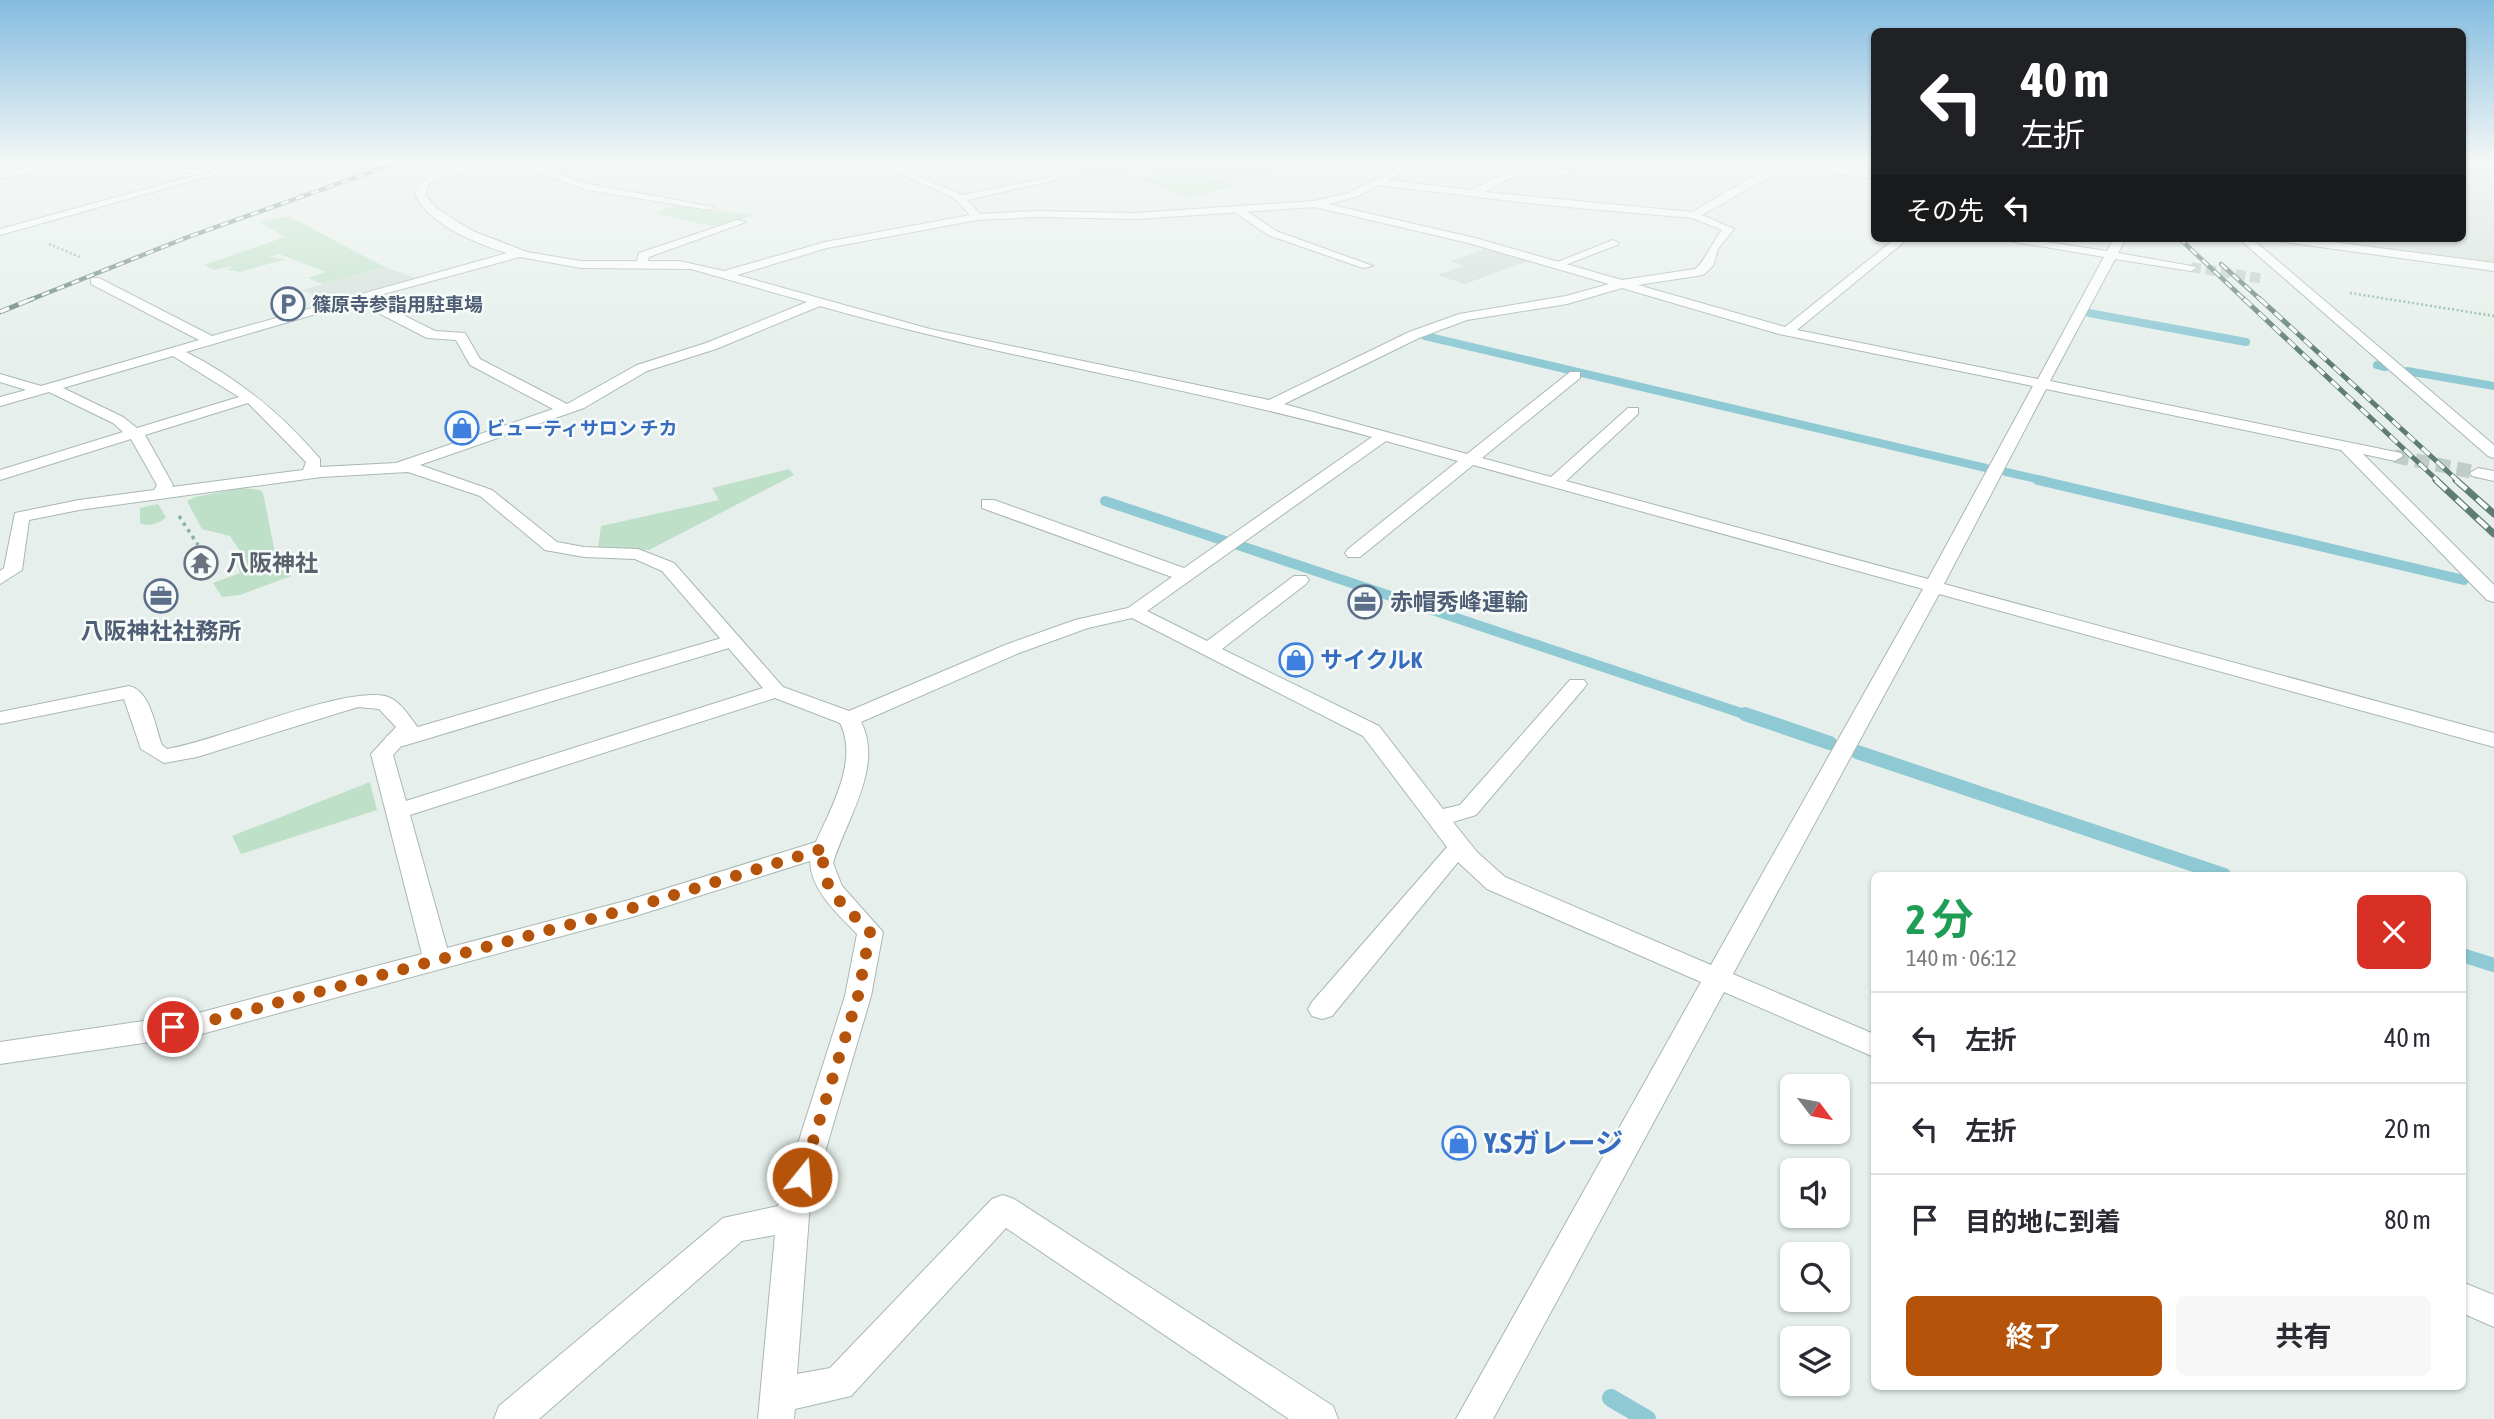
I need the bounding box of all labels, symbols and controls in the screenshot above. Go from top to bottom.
text: 40 m [2021,51,2109,107]
icon: left [1906,56,1997,147]
text: 左折 [2021,116,2085,153]
icon: left [1998,189,2036,227]
text: その先 [1906,196,1984,226]
parking icon: 篠原寺参詣用駐車場 [269,285,307,323]
place label: 篠原寺参詣用駐車場 [312,293,483,315]
shop icon: ビューティサロン チカ [443,409,481,447]
place label: ビューティサロン チカ [486,417,677,439]
temple icon: 八阪神社 [182,544,220,582]
place label: 八阪神社 [226,550,318,576]
office icon: 八阪神社社務所 [142,577,180,615]
office icon: 赤帽秀峰運輸 [1346,583,1384,621]
place label: 赤帽秀峰運輸 [1390,589,1528,615]
place label: 八阪神社社務所 [81,618,242,644]
shop icon: サイクルK [1277,641,1315,679]
place label: サイクルK [1320,647,1423,673]
text: 2 分 [1906,895,1974,943]
button: close [2357,895,2431,969]
text: 140 m · 06:12 [1906,945,2017,971]
pin [143,997,203,1057]
icon: arrive [154,1008,192,1046]
icon: left [1906,1019,1944,1057]
text: 40 m [2384,1023,2431,1053]
text: 左折 [1965,1025,2017,1055]
north arrow [1780,1074,1850,1144]
map controls [1780,1074,1850,1396]
icon: left [1906,1110,1944,1148]
text: 20 m [2384,1114,2431,1144]
text: 左折 [1965,1116,2017,1146]
shop icon: Y.Sガレージ [1440,1124,1478,1162]
place label: Y.Sガレージ [1483,1127,1623,1159]
position arrow [765,1140,839,1214]
button: sound [1780,1158,1850,1228]
icon: arrive [1906,1201,1944,1239]
text: 80 m [2384,1205,2431,1235]
text: 目的地に到着 [1965,1207,2121,1237]
button: search [1780,1242,1850,1312]
button: 終了 [1906,1296,2162,1376]
button: 共有 [2176,1296,2431,1376]
button: layers [1780,1326,1850,1396]

